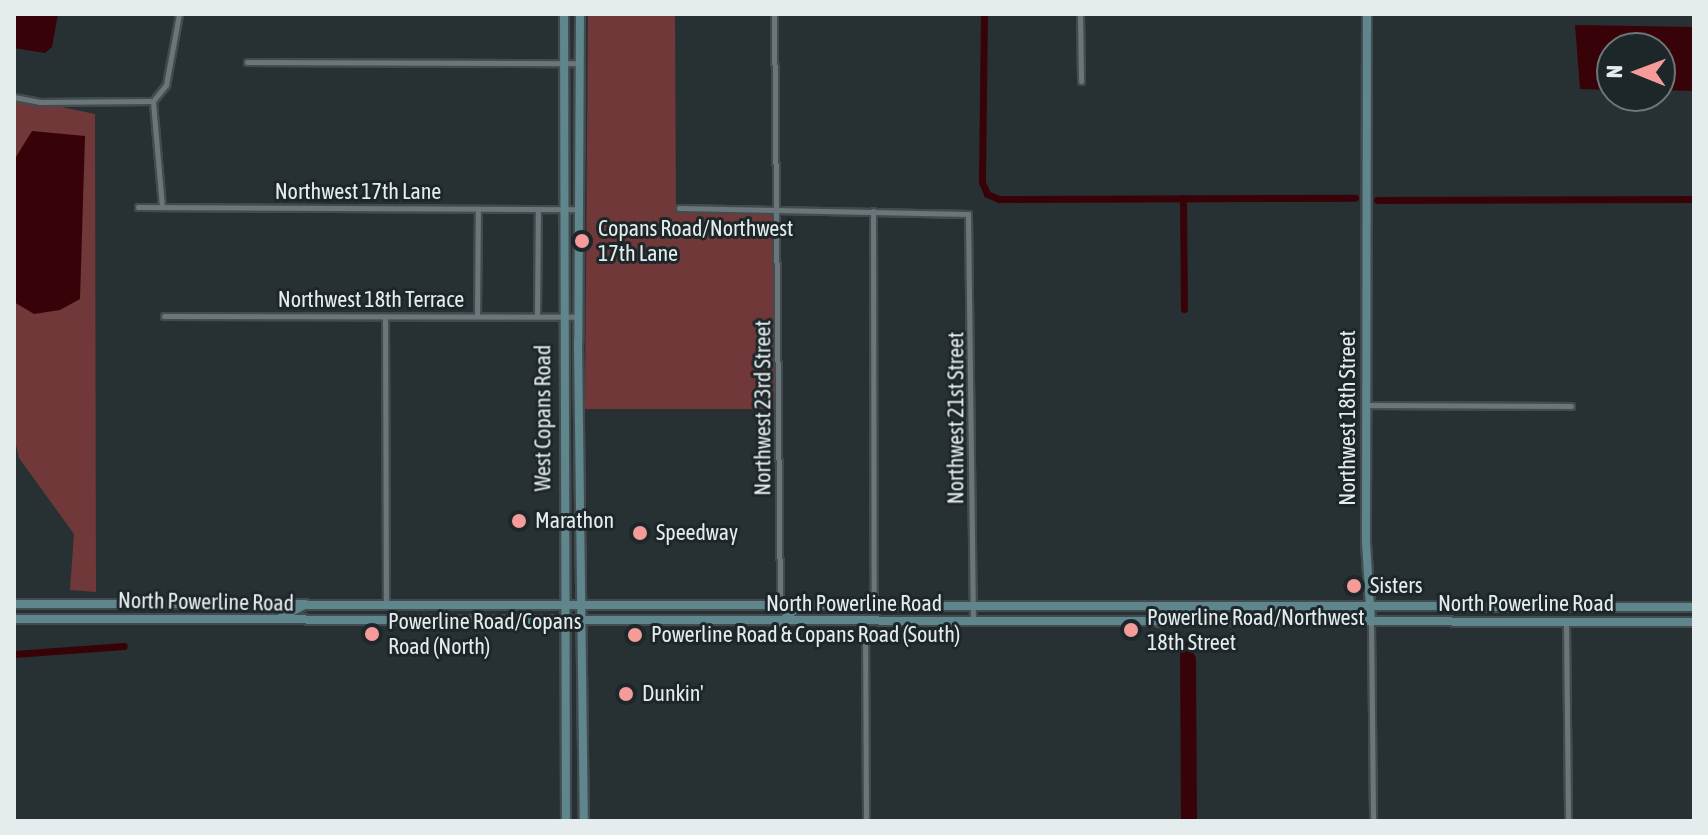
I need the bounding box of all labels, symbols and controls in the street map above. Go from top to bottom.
north arrow [1596,32,1676,112]
text: N [1601,65,1627,78]
street label: Northwest 17th Lane [275,179,441,205]
place label: Copans Road/Northwest 17th Lane [598,215,793,266]
marker: Copans Road/Northwest 17th Lane [573,232,591,250]
street label: Northwest 18th Terrace [278,287,464,313]
street label: Northwest 23rd Street [750,320,776,496]
street label: Northwest 18th Street [1335,330,1361,506]
street label: Northwest 21st Street [943,332,969,504]
street label: West Copans Road [530,345,556,491]
place label: Marathon [535,508,614,534]
marker: Marathon [510,512,528,530]
place label: Speedway [656,520,738,546]
marker: Speedway [631,524,649,542]
place label: Sisters [1370,573,1422,599]
marker: Sisters [1345,577,1363,595]
street label: North Powerline Road [118,587,294,617]
street label: North Powerline Road [766,591,942,617]
street label: North Powerline Road [1438,591,1614,617]
place label: Powerline Road/Northwest 18th Street [1147,604,1365,656]
place label: Powerline Road/Copans Road (North) [388,608,581,660]
marker: Powerline Road/Northwest 18th Street [1122,621,1140,639]
place label: Powerline Road & Copans Road (South) [651,622,960,648]
marker: Powerline Road/Copans Road (North) [363,625,381,643]
marker: Powerline Road & Copans Road (South) [626,626,644,644]
place label: Dunkin' [642,681,704,707]
marker: Dunkin' [617,685,635,703]

